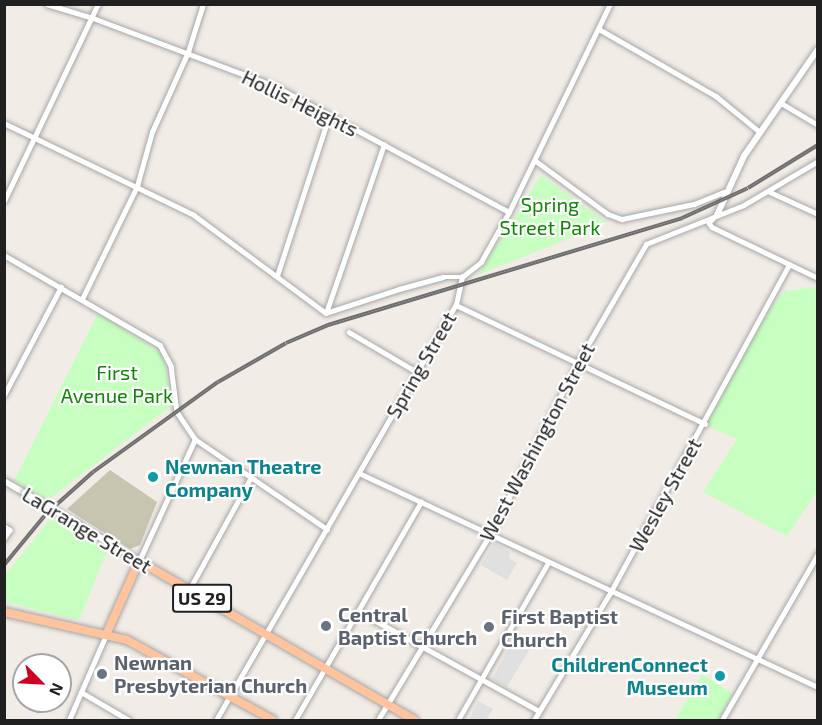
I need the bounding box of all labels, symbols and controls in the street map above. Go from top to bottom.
street label: Hollis Heights [238,65,362,141]
park label: Spring Street Park [500,193,600,240]
street label: Spring Street [381,308,461,422]
street label: West Washington Street [474,339,600,545]
park label: First Avenue Park [61,361,173,408]
street label: Wesley Street [624,434,706,556]
place label: Newnan Theatre Company [165,454,322,501]
marker: Newnan Theatre Company [146,470,160,484]
street label: LaGrange Street [18,482,156,578]
road number: US 29 [172,583,232,613]
place label: Central Baptist Church [338,602,477,649]
place label: First Baptist Church [501,604,618,651]
marker: Central Baptist Church [319,619,333,633]
marker: First Baptist Church [482,620,496,634]
place label: Newnan Presbyterian Church [114,650,307,697]
place label: ChildrenConnect Museum [551,652,708,699]
north arrow [12,653,72,713]
marker: Newnan Presbyterian Church [95,667,109,681]
marker: ChildrenConnect Museum [713,669,727,683]
text: N [46,681,68,699]

